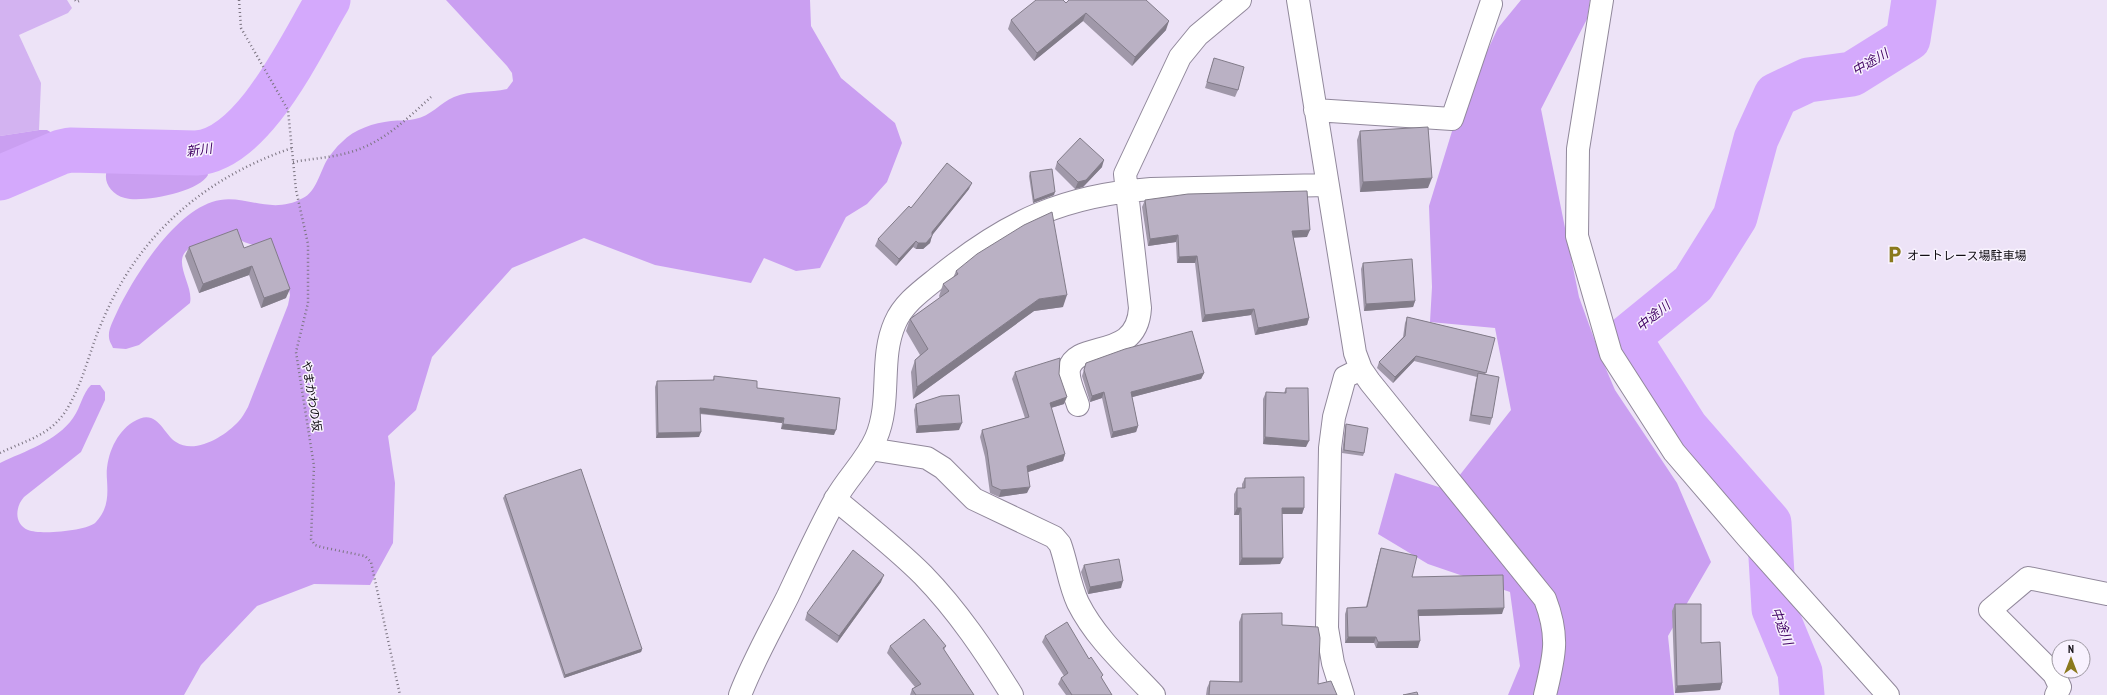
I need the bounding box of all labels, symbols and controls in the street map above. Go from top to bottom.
water label: 中途川 [1849,44,1893,79]
water label: 新川 [185,139,215,160]
parking icon: オートレース場駐車場 [1884,245,1904,265]
place label: オートレース場駐車場 [1907,248,2026,263]
water label: 中途川 [1632,296,1675,335]
street label: やまかわの坂 [299,359,325,433]
water label: 中途川 [1767,605,1797,649]
north arrow [2051,639,2091,679]
text: N [2068,642,2074,656]

